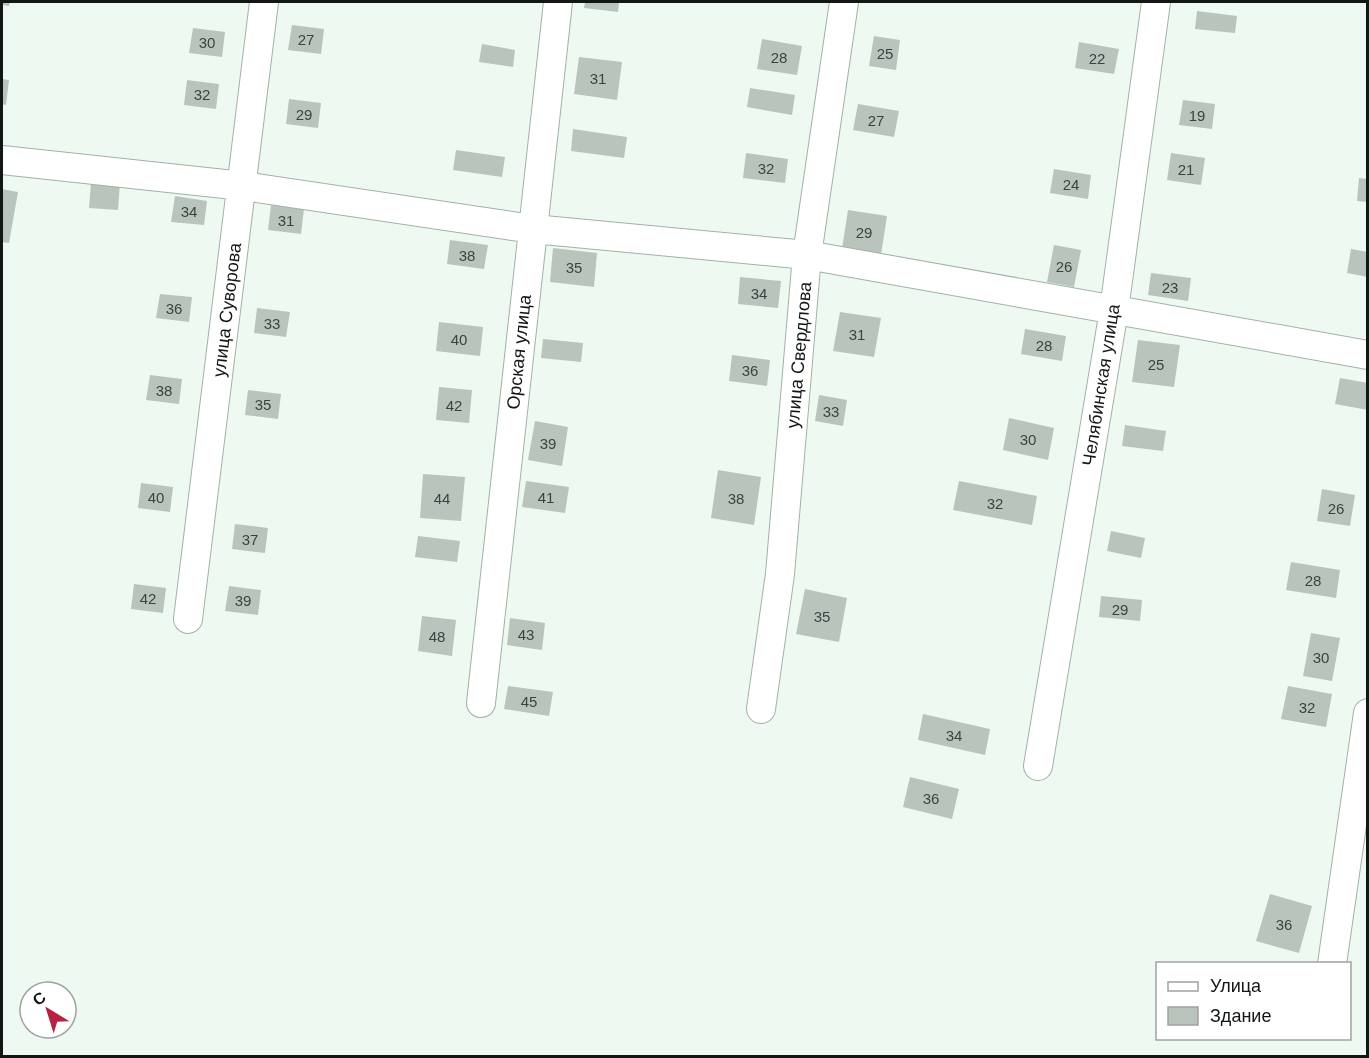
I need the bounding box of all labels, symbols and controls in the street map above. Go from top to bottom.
house number: 27 [298,31,314,48]
house number: 30 [199,34,215,51]
house number: 25 [877,45,893,62]
house number: 28 [771,49,787,66]
house number: 22 [1089,50,1105,67]
house number: 31 [590,70,606,87]
house number: 32 [194,86,210,103]
house number: 29 [296,106,312,123]
house number: 19 [1189,107,1205,124]
house number: 27 [868,112,884,129]
house number: 32 [758,160,774,177]
house number: 21 [1178,161,1194,178]
house number: 24 [1063,176,1079,193]
house number: 34 [181,203,197,220]
house number: 31 [278,212,294,229]
house number: 29 [856,224,872,241]
street label: улица Суворова [209,241,245,378]
house number: 38 [459,247,475,264]
house number: 26 [1056,258,1072,275]
house number: 35 [566,259,582,276]
house number: 23 [1162,279,1178,296]
street label: улица Свердлова [783,280,815,429]
house number: 34 [751,285,767,302]
street label: Орская улица [503,293,535,410]
house number: 36 [166,300,182,317]
street label: Челябинская улица [1078,302,1124,467]
house number: 33 [264,315,280,332]
house number: 31 [849,326,865,343]
house number: 40 [451,331,467,348]
house number: 28 [1036,337,1052,354]
house number: 25 [1148,356,1164,373]
house number: 36 [742,362,758,379]
house number: 38 [156,382,172,399]
house number: 35 [255,396,271,413]
house number: 42 [446,397,462,414]
house number: 33 [823,403,839,420]
house number: 30 [1020,431,1036,448]
house number: 39 [540,435,556,452]
house number: 40 [148,489,164,506]
house number: 41 [538,489,554,506]
house number: 44 [434,490,450,507]
house number: 38 [728,490,744,507]
house number: 32 [987,495,1003,512]
house number: 26 [1328,500,1344,517]
house number: 37 [242,531,258,548]
house number: 28 [1305,572,1321,589]
house number: 42 [140,590,156,607]
house number: 39 [235,592,251,609]
house number: 29 [1112,601,1128,618]
house number: 35 [814,608,830,625]
house number: 43 [518,626,534,643]
house number: 48 [429,628,445,645]
house number: 30 [1313,649,1329,666]
house number: 45 [521,693,537,710]
house number: 32 [1299,699,1315,716]
house number: 34 [946,727,962,744]
house number: 36 [923,790,939,807]
house number: 36 [1276,916,1292,933]
legend [1156,962,1351,1040]
text: Улица [1210,976,1262,996]
north arrow [18,980,78,1040]
text: С [29,988,49,1009]
text: Здание [1210,1006,1271,1026]

